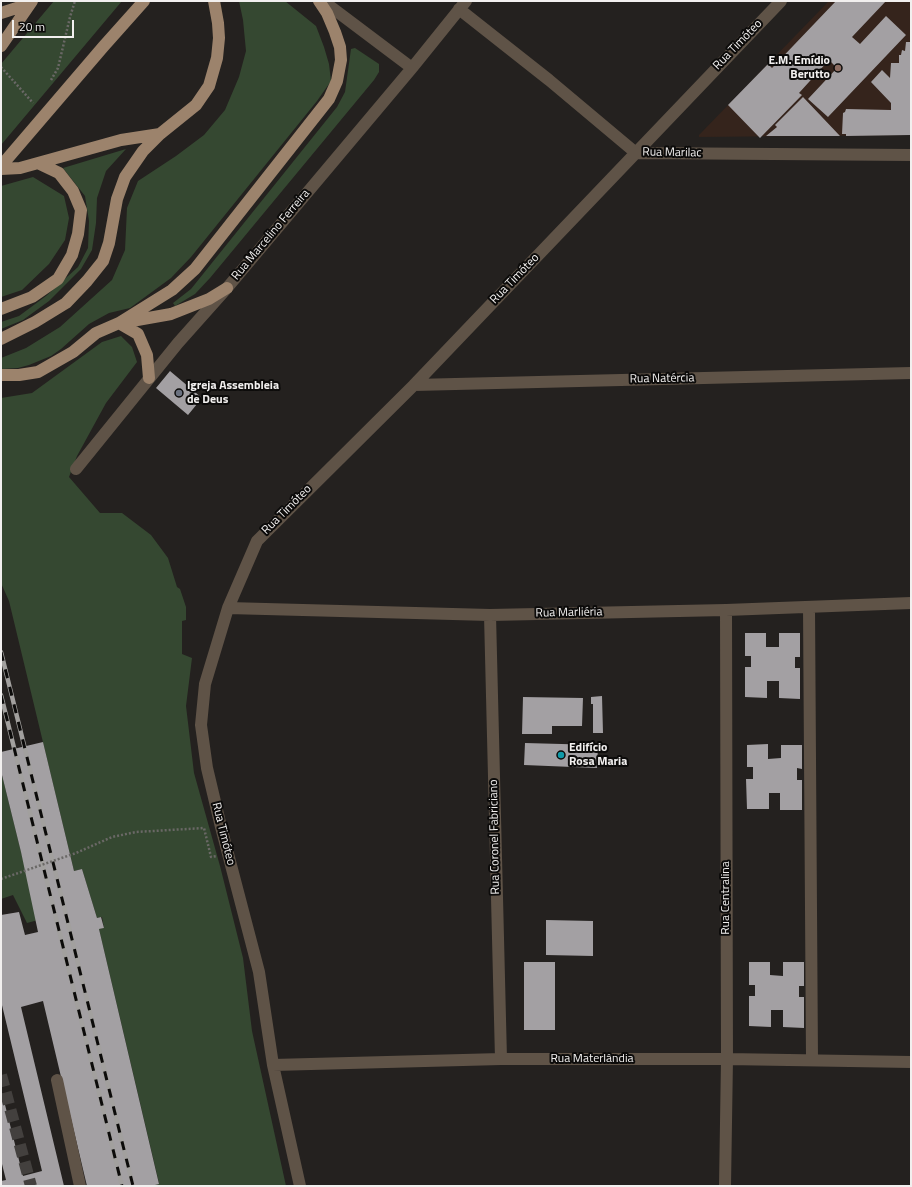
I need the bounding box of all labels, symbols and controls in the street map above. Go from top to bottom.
scale bar [14,12,76,38]
text: 20 m [19,17,45,36]
street label: Rua Timóteo [711,17,765,73]
place label: E.M. Emídio Berutto [768,54,830,82]
marker: E.M. Emídio Berutto [833,63,843,73]
street label: Rua Marilac [642,145,702,161]
street label: Rua Marcelino Ferreira [229,187,313,283]
street label: Rua Timóteo [488,251,542,307]
street label: Rua Natércia [630,371,694,387]
place label: Igreja Assembleia de Deus [187,379,279,407]
marker: Igreja Assembleia de Deus [174,388,184,398]
street label: Rua Timóteo [259,482,315,538]
street label: Rua Marliéria [535,605,603,621]
place label: Edifício Rosa Maria [569,741,627,769]
marker: Edifício Rosa Maria [556,750,566,760]
street label: Rua Coronel Fabriciano [487,779,503,895]
street label: Rua Timóteo [208,801,238,867]
street label: Rua Centralina [719,861,733,935]
street label: Rua Materlândia [550,1052,634,1066]

